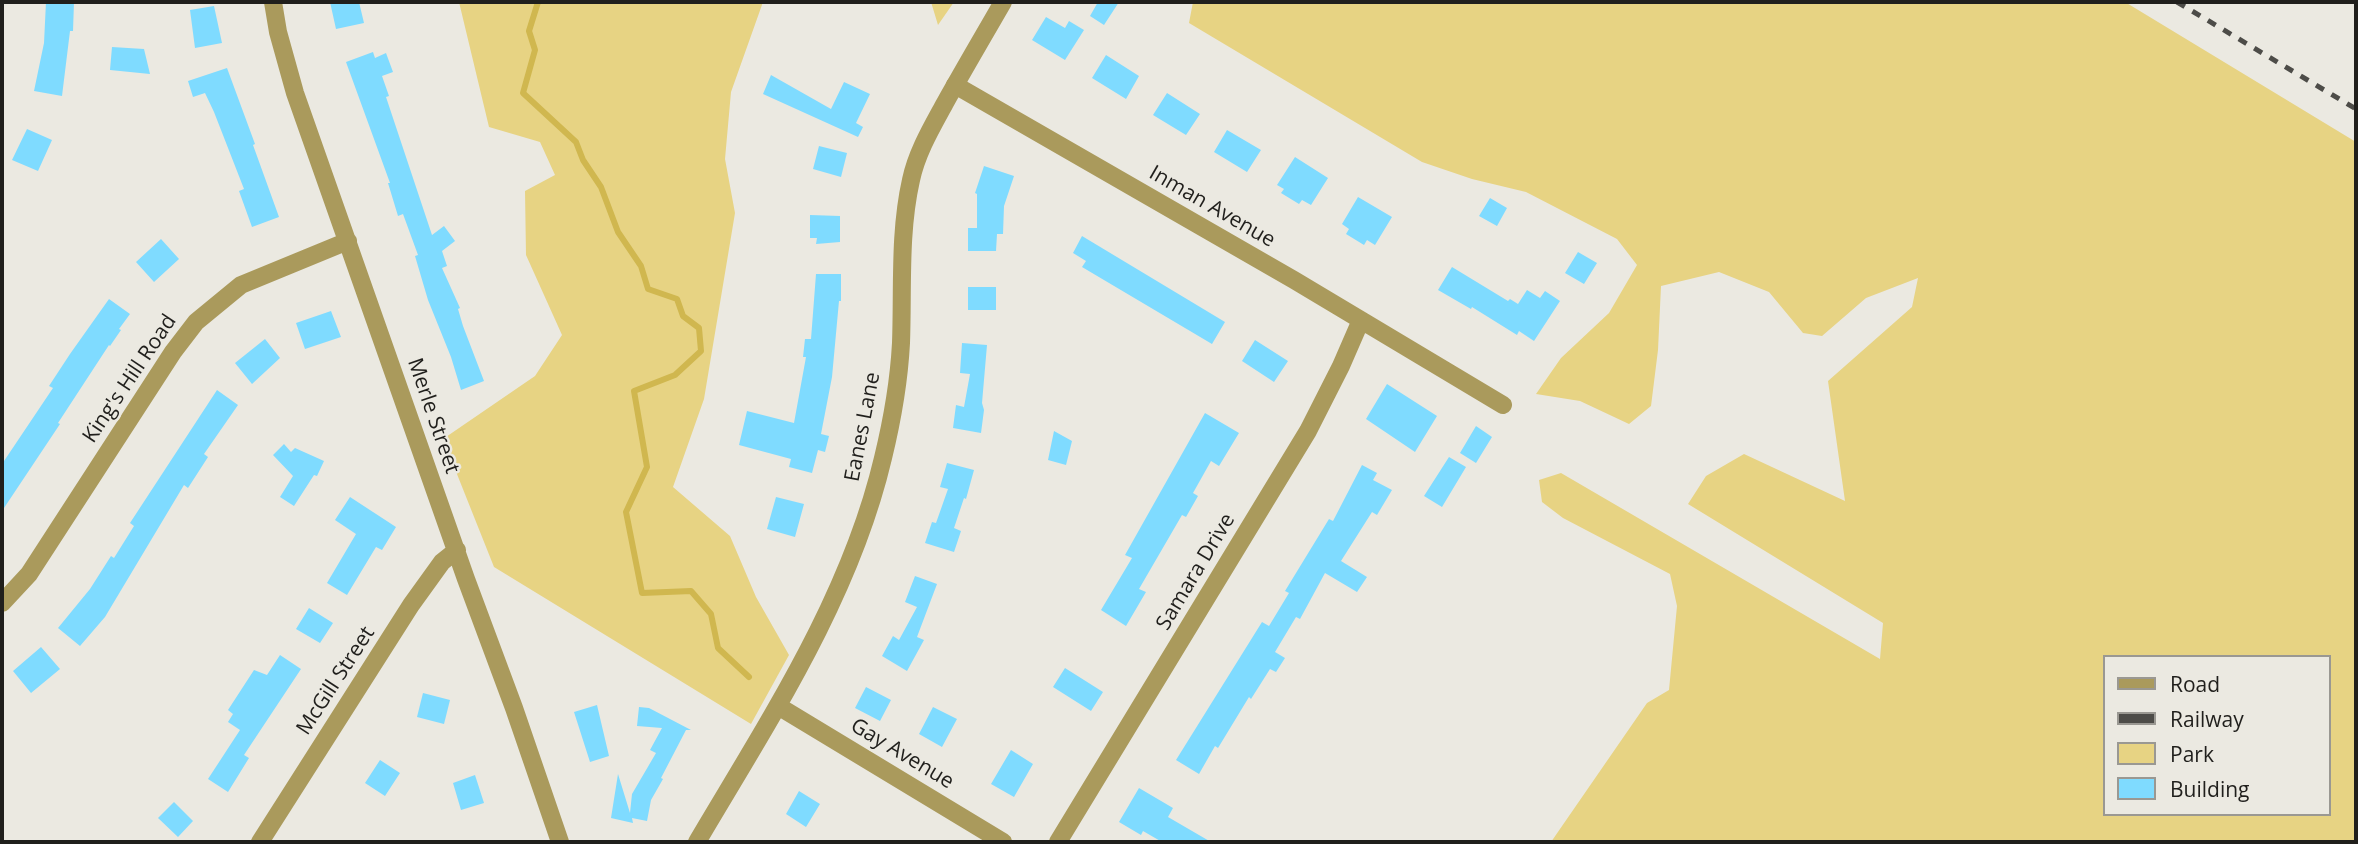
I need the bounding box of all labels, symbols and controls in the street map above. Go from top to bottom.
street label: Inman Avenue [1145,161,1279,253]
street label: King's Hill Road [78,310,182,448]
street label: Merle Street [401,355,465,477]
street label: Eanes Lane [840,370,886,484]
street label: Samara Drive [1151,509,1241,635]
street label: McGill Street [292,622,380,740]
legend [2102,655,2330,816]
text: Road [2170,670,2220,698]
text: Railway [2170,705,2244,733]
street label: Gay Avenue [846,713,958,795]
text: Park [2170,740,2214,768]
text: Building [2170,775,2249,803]

